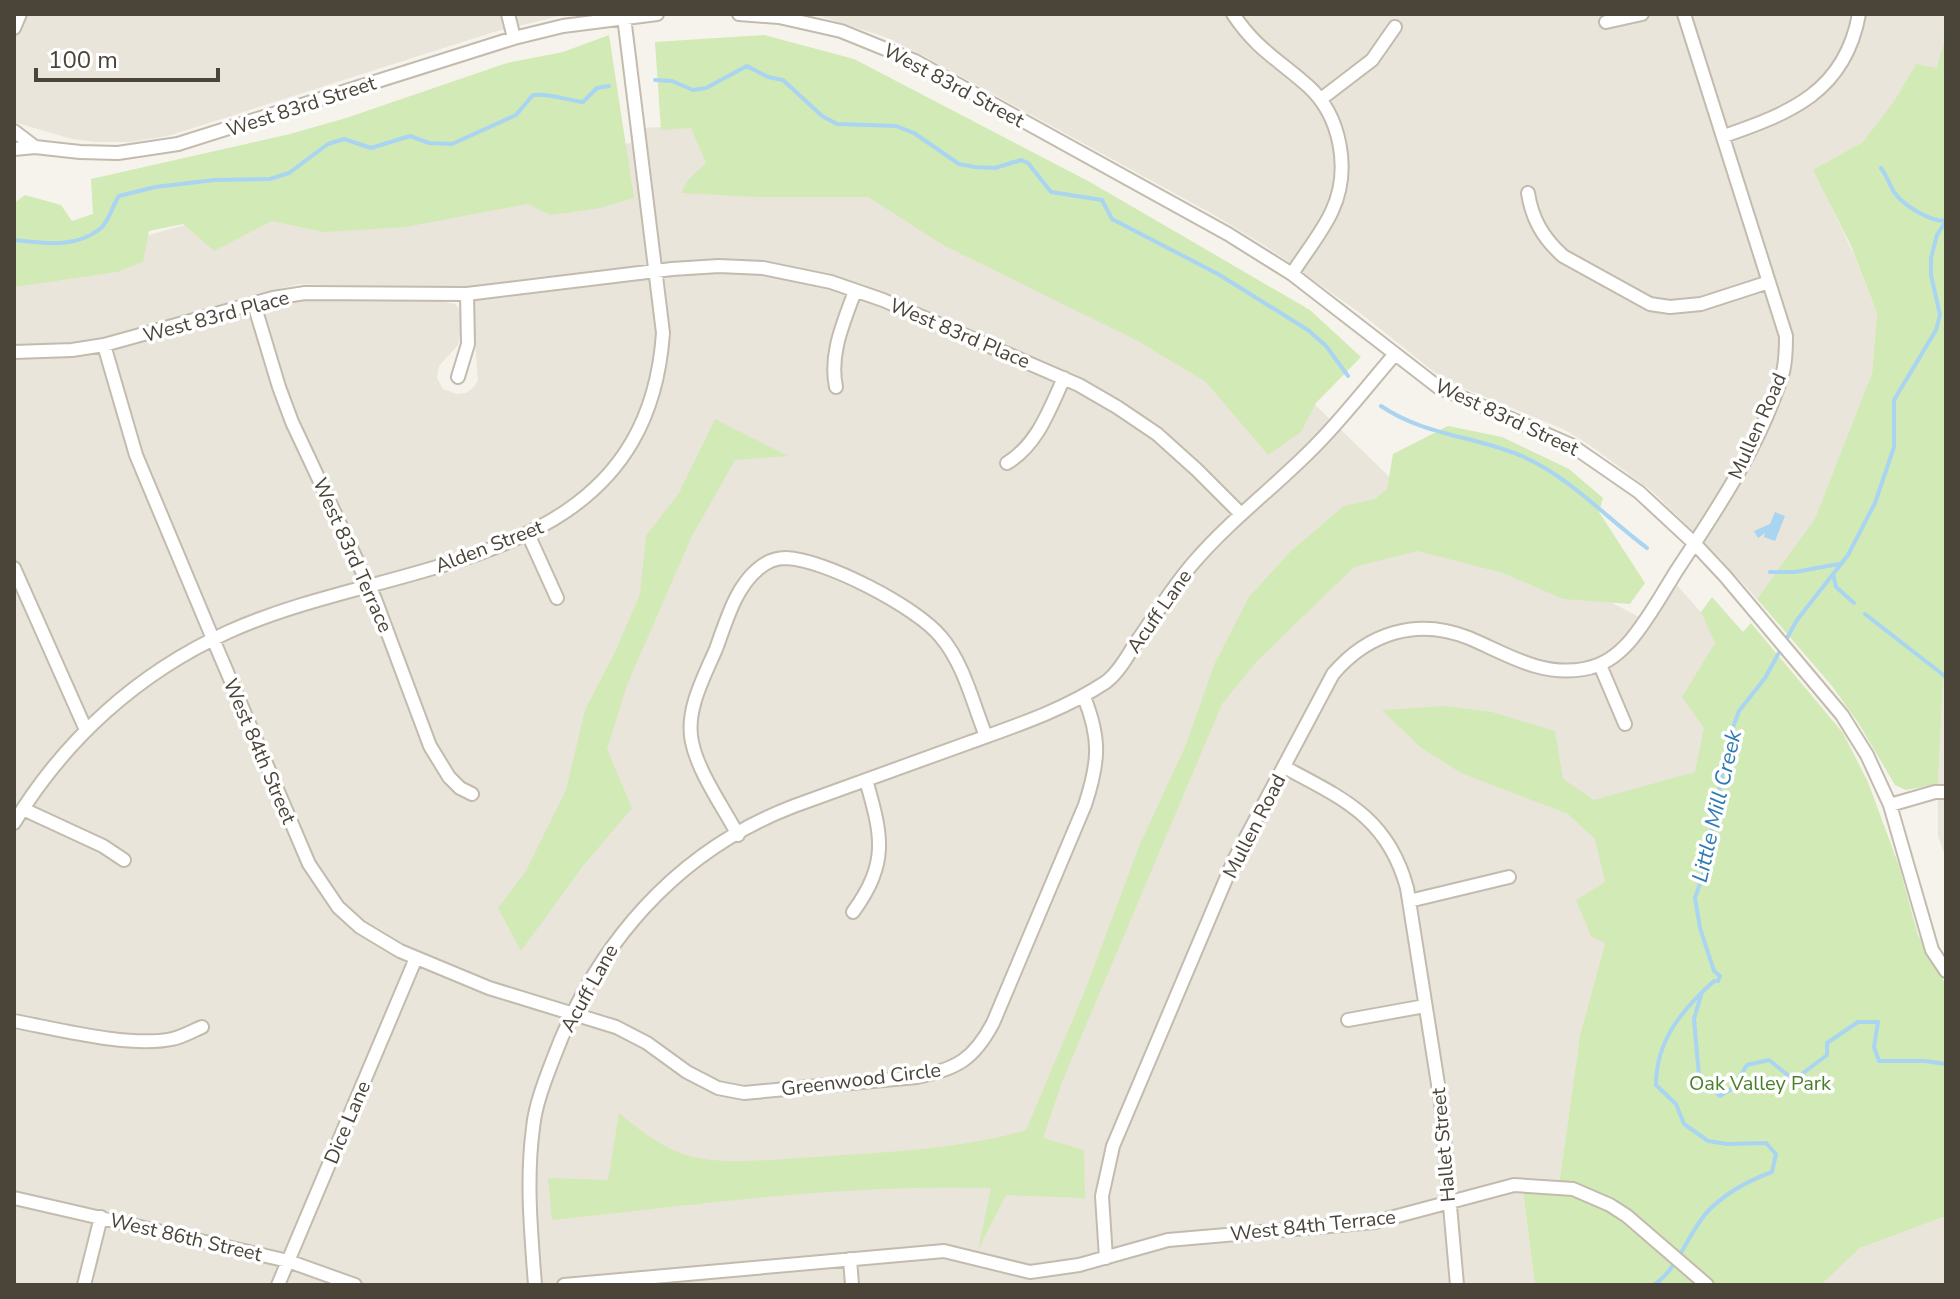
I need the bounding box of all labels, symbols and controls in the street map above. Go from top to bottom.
scale bar [36,32,218,82]
street label: West 83rd Street [879,37,1030,134]
text: 100 m [48,44,118,76]
street label: West 83rd Street [223,69,380,143]
street label: West 83rd Place [140,284,292,349]
street label: West 83rd Place [886,292,1034,375]
street label: Mullen Road [1722,369,1793,484]
street label: West 83rd Street [1431,372,1584,463]
street label: West 83rd Terrace [306,474,399,637]
street label: Alden Street [431,513,548,579]
street label: Acuff Lane [1121,564,1198,659]
street label: West 84th Street [217,674,303,829]
water label: Little Mill Creek [1685,726,1749,885]
street label: Mullen Road [1217,769,1292,883]
street label: Acuff Lane [554,939,625,1037]
street label: Greenwood Circle [780,1056,942,1103]
park label: Oak Valley Park [1689,1070,1832,1097]
street label: Dice Lane [318,1077,377,1168]
street label: Hallet Street [1425,1086,1462,1203]
street label: West 84th Terrace [1229,1203,1397,1248]
street label: West 86th Street [107,1207,266,1268]

